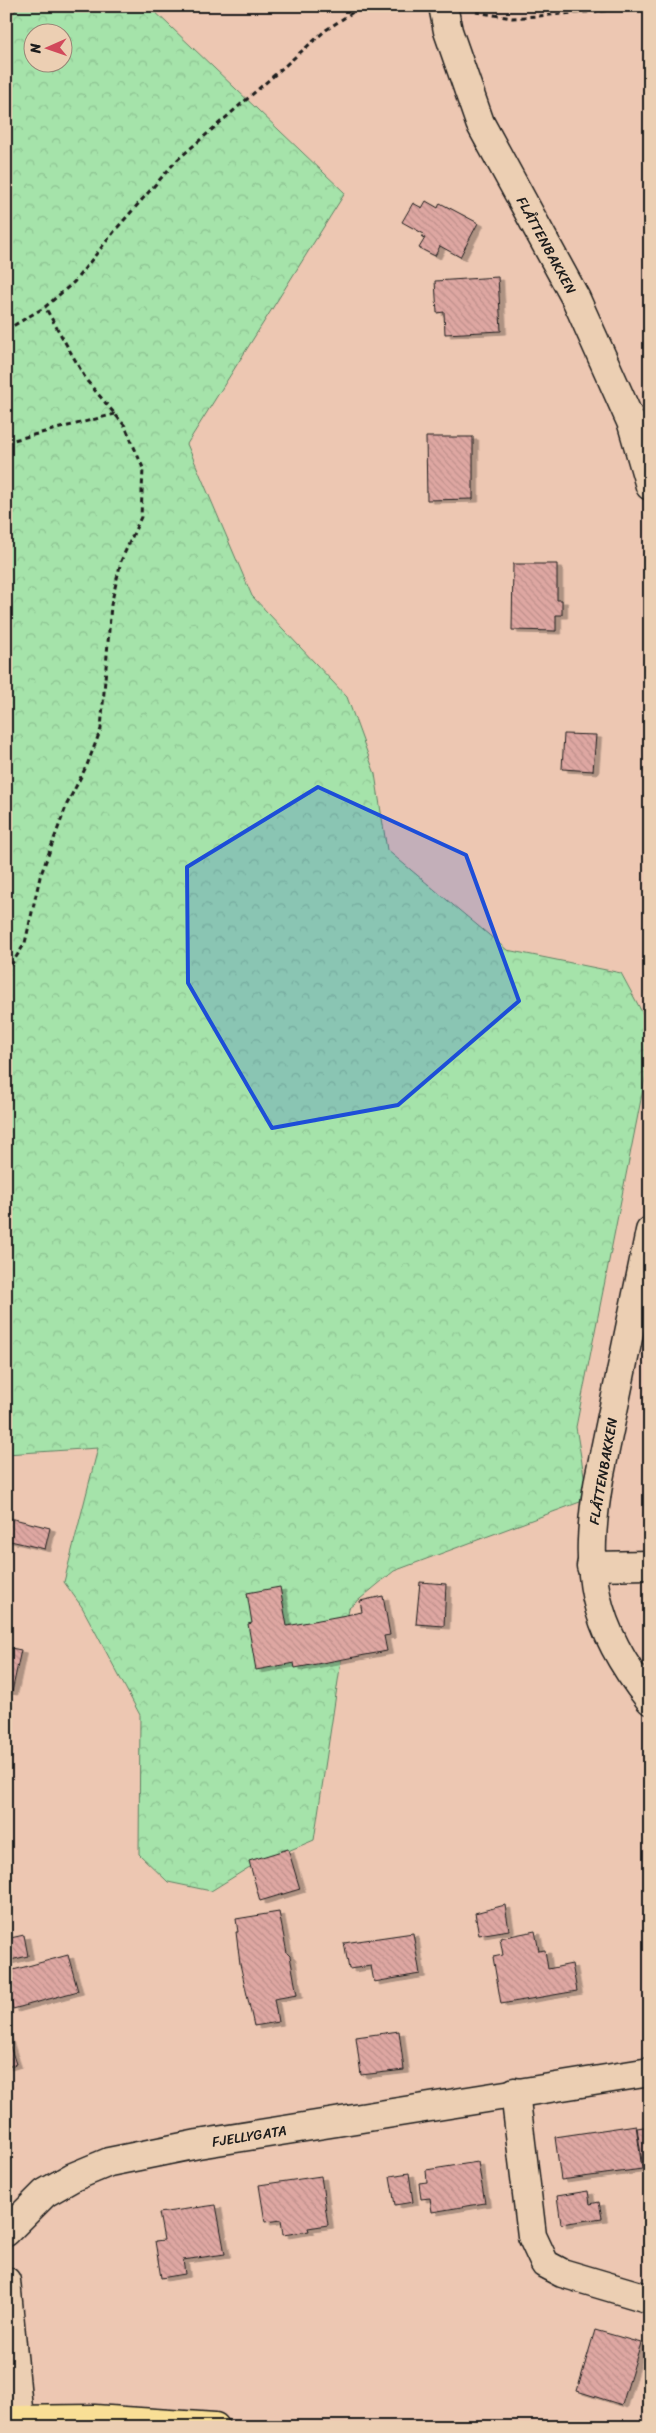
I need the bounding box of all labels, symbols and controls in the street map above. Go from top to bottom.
north arrow [22,22,72,72]
text: N [23,43,48,55]
street label: FLÅTTENBAKKEN [509,192,583,299]
street label: FLÅTTENBAKKEN [582,1415,625,1527]
street label: FJELLYGATA [210,2118,288,2155]

